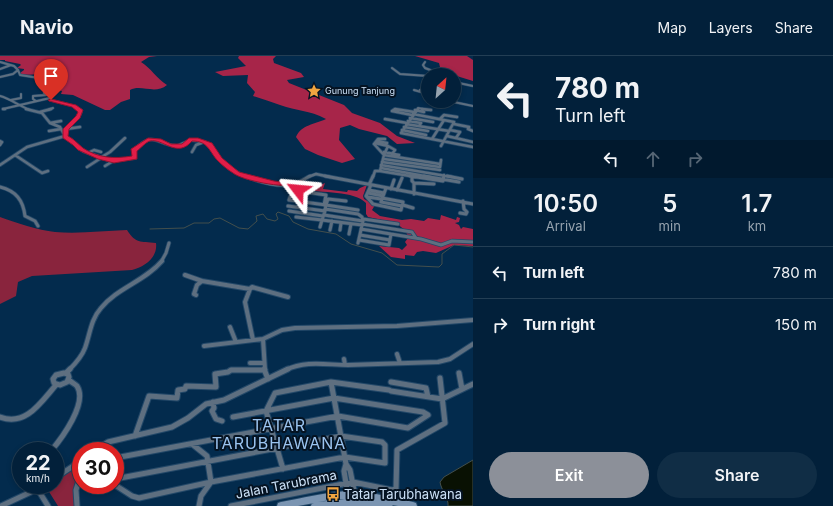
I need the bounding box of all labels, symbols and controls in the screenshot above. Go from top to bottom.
text: Navio [20,16,73,39]
text: Map [658,19,687,36]
text: Layers [709,19,753,36]
text: Share [775,19,813,36]
pin [34,59,68,100]
icon: arrive [40,65,62,87]
north arrow [421,68,461,108]
map controls [421,68,461,108]
text: 780 m [555,71,640,105]
icon: left [489,72,541,124]
place icon: Gunung Tanjung [306,83,322,99]
place label: Gunung Tanjung [325,85,395,96]
text: Turn left [555,105,625,126]
icon: left [600,148,622,170]
icon: ahead [642,148,664,170]
icon: right [684,148,706,170]
position arrow [277,169,319,211]
text: 10:50 [534,189,598,218]
text: 5 [662,189,677,218]
text: 1.7 [741,189,772,218]
text: Arrival [546,218,586,234]
text: min [659,218,681,234]
text: km [748,218,766,234]
icon: left [489,262,511,284]
text: Turn left [523,263,584,282]
text: 780 m [773,263,817,282]
icon: right [489,314,511,336]
text: Turn right [523,315,595,334]
text: 150 m [775,315,817,334]
district label: TATAR TARUBHAWANA [212,415,346,453]
speed limit sign: 30 [72,442,124,494]
text: 22 [25,451,51,475]
button: Exit [489,452,649,498]
button: Share [657,452,817,498]
street label: Jalan Tarubrama [234,466,338,502]
text: km/h [26,472,50,484]
bus stop icon: Tatar Tarubhawana [325,486,341,502]
place label: Tatar Tarubhawana [344,486,462,502]

